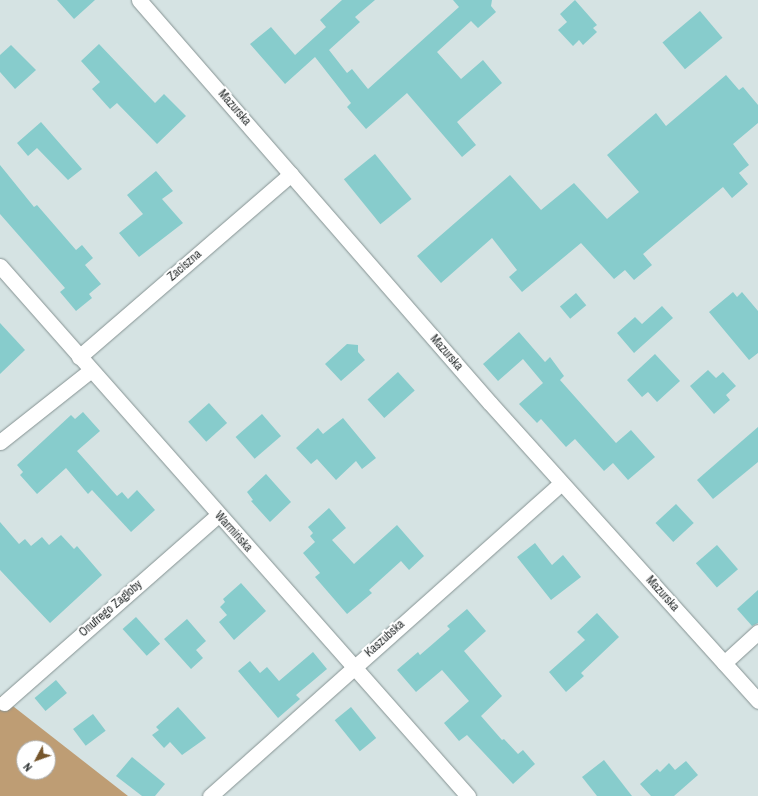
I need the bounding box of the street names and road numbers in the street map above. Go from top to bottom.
street label: Mazurska [215,87,253,129]
street label: Zaciszna [165,247,205,285]
street label: Mazurska [427,332,465,374]
street label: Warmińska [211,509,255,555]
street label: Mazurska [642,573,682,615]
street label: Onufrego Zagłoby [77,578,145,640]
street label: Kaszubska [362,618,408,660]

